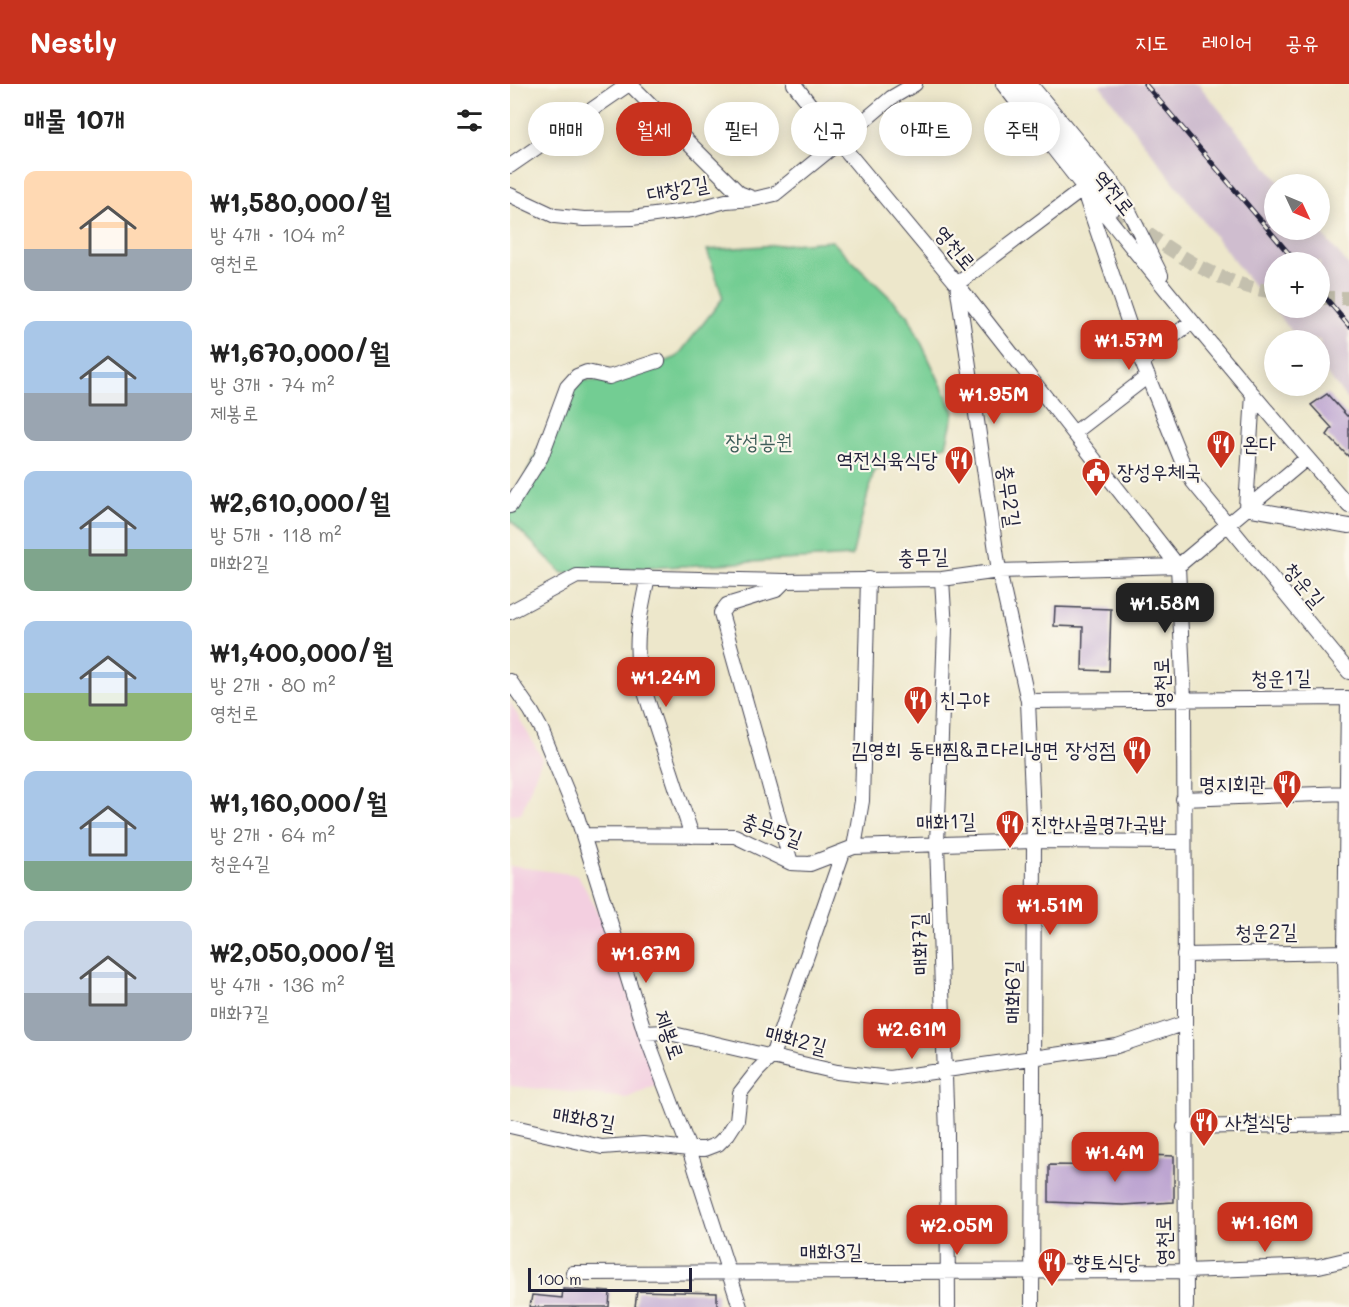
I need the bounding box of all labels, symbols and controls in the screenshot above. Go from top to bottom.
text: Nestly [30,24,117,60]
text: 지도 [1135,28,1169,55]
text: 레이어 [1202,28,1252,55]
text: 공유 [1285,28,1319,55]
text: 매물 10개 [24,102,124,136]
chip: 매매 [528,102,604,156]
chip: 월세 [616,102,692,156]
chip: 필터 [704,102,779,156]
chip: 신규 [791,102,867,156]
chip: 아파트 [879,102,972,156]
chip: 주택 [984,102,1060,156]
icon: filters [453,104,486,137]
street label: 역전로 [1089,164,1142,220]
street label: 대창2길 [645,168,711,207]
north arrow [1264,174,1330,240]
map controls [1264,174,1330,396]
text: ₩1,580,000/월 [210,185,391,219]
icon: home [72,195,144,267]
street label: 영천로 [930,219,983,275]
text: 방 4개 · 104 m² [210,221,345,247]
text: 영천로 [210,249,258,275]
button: + [1264,252,1330,318]
pin: ₩1.57M [1080,320,1178,371]
text: ₩1.57M [1095,326,1163,352]
button: − [1264,330,1330,396]
text: ₩1,670,000/월 [210,335,390,369]
icon: home [72,345,144,417]
text: 방 3개 · 74 m² [210,371,335,397]
pin: ₩1.95M [945,374,1043,425]
text: ₩1.95M [959,380,1029,406]
text: 제봉로 [210,399,258,425]
park label: 장성공원 [725,427,793,454]
restaurant icon: 온다 [1205,428,1237,470]
place label: 온다 [1242,429,1276,456]
restaurant icon: 역전식육식당 [943,444,975,486]
place label: 역전식육식당 [837,445,938,472]
public building icon: 장성우체국 [1080,456,1112,498]
place label: 장성우체국 [1117,457,1202,484]
street label: 충무2길 [993,463,1028,529]
text: ₩2,610,000/월 [210,485,390,519]
icon: home [72,495,144,567]
text: 방 5개 · 118 m² [210,521,342,547]
street label: 충무길 [897,541,949,570]
text: 매화2길 [210,549,269,575]
street label: 청운길 [1279,556,1332,612]
pin: ₩1.58M [1116,583,1214,634]
text: ₩1.58M [1130,589,1200,615]
text: ₩1,400,000/월 [210,635,393,669]
icon: home [72,645,144,717]
pin: ₩1.24M [617,657,715,708]
street label: 영천로 [1146,657,1175,709]
street label: 청운1길 [1251,662,1311,691]
text: ₩1.24M [631,663,701,689]
text: 방 2개 · 80 m² [210,671,336,697]
restaurant icon: 친구야 [902,684,934,726]
place label: 친구야 [939,685,990,712]
text: 영천로 [210,699,258,725]
restaurant icon: 김영희 동태찜&코다리냉면 장성점 [1121,734,1153,776]
place label: 김영희 동태찜&코다리냉면 장성점 [851,735,1116,762]
restaurant icon: 명지회관 [1271,768,1303,810]
place label: 명지회관 [1198,769,1266,796]
text: ₩1,160,000/월 [210,785,387,819]
icon: home [72,795,144,867]
street label: 충무5길 [738,806,807,852]
street label: 매화1길 [915,806,977,835]
restaurant icon: 진한사골명가국밥 [994,808,1026,850]
place label: 진한사골명가국밥 [1031,809,1166,836]
text: 방 2개 · 64 m² [210,821,335,847]
text: 청운4길 [210,849,270,875]
pin: ₩1.51M [1001,885,1099,936]
text: ₩1.51M [1017,891,1083,917]
street label: 매화7길 [904,912,933,976]
street label: 청운2길 [1235,916,1297,945]
pin: ₩1.67M [597,933,695,984]
text: ₩2,050,000/월 [210,935,395,969]
text: ₩1.67M [611,939,681,965]
icon: home [72,945,144,1017]
street label: 매화6길 [998,960,1025,1024]
text: 방 4개 · 136 m² [210,971,345,997]
text: 매화7길 [210,999,269,1025]
street label: 제봉로 [649,1006,691,1063]
pin: ₩2.61M [863,1009,961,1060]
text: ₩2.61M [877,1015,947,1041]
street label: 매화2길 [763,1018,830,1059]
street label: 매화8길 [551,1099,618,1136]
restaurant icon: 사철식당 [1188,1106,1220,1148]
place label: 사철식당 [1225,1107,1293,1134]
pin: ₩1.4M [1073,1132,1157,1183]
text: ₩1.4M [1086,1138,1144,1164]
pin: ₩1.16M [1216,1202,1314,1253]
pin: ₩2.05M [908,1205,1006,1256]
text: ₩1.16M [1231,1208,1299,1234]
text: ₩2.05M [921,1211,993,1237]
street label: 영천로 [1149,1214,1176,1266]
street label: 매화3길 [799,1236,863,1265]
restaurant icon: 향토식당 [1036,1246,1068,1288]
place label: 향토식당 [1073,1247,1141,1274]
scale bar [528,1265,692,1292]
text: 100 m [537,1268,582,1289]

